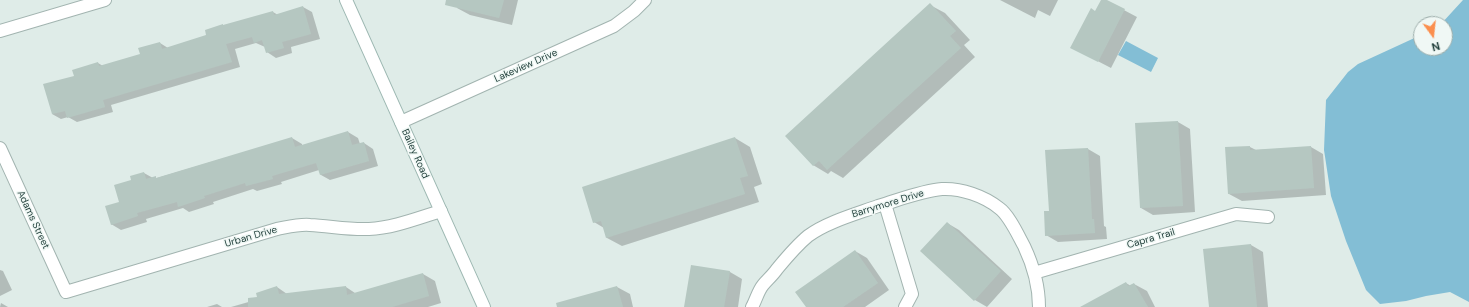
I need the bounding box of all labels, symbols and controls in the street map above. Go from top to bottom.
north arrow [1413,16,1453,56]
text: N [1430,39,1442,54]
street label: Lakeview Drive [493,47,559,85]
street label: Bailey Road [399,127,431,181]
street label: Barrymore Drive [850,187,926,221]
street label: Adams Street [14,189,52,251]
street label: Urban Drive [223,224,279,250]
street label: Capra Trail [1126,226,1176,252]

